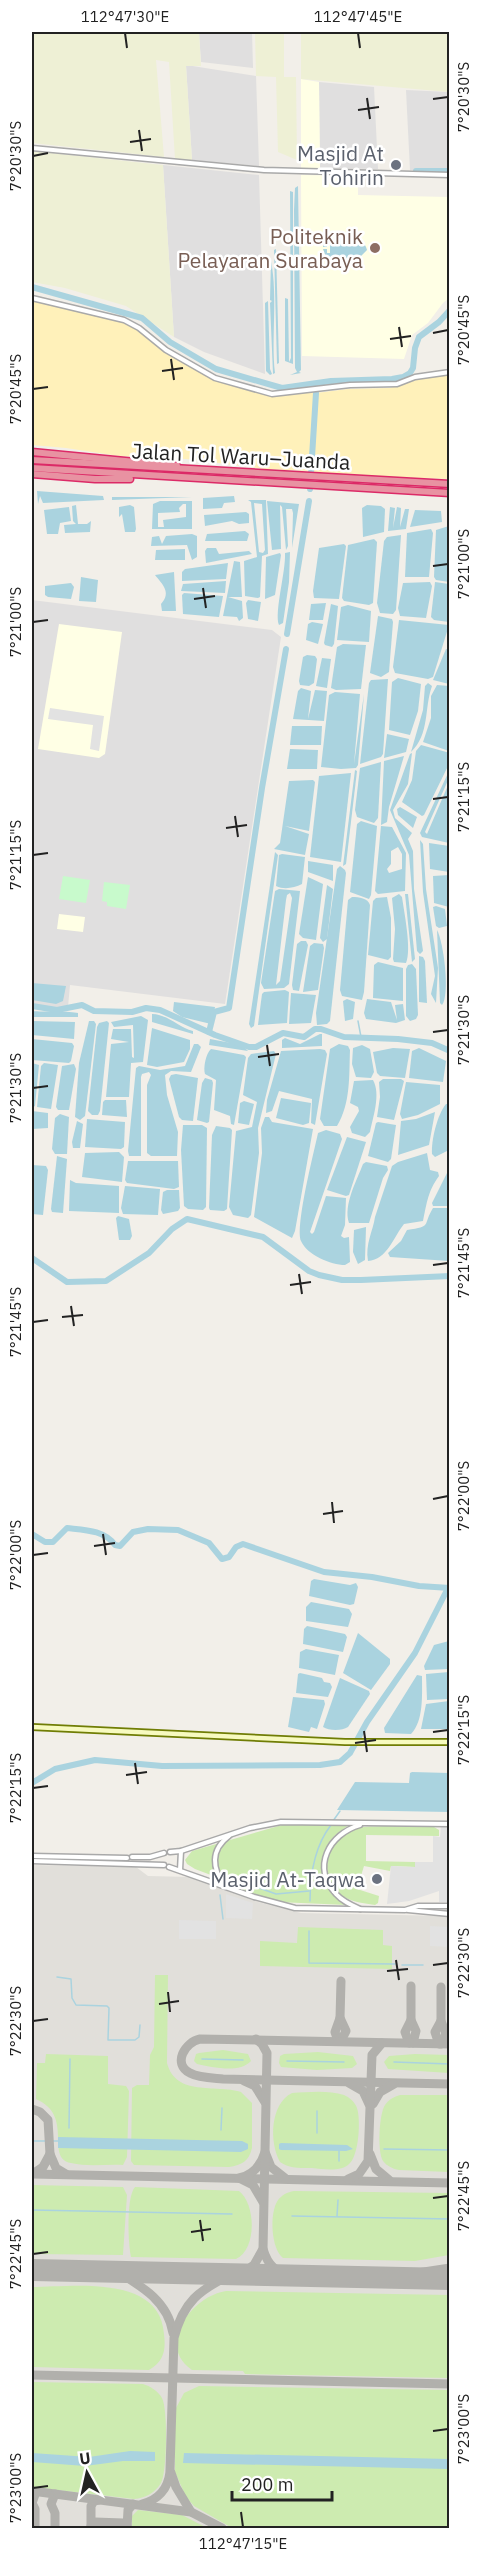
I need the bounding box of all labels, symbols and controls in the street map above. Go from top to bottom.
text: 112°47'30"E [81,7,169,26]
text: 112°47'45"E [314,7,402,26]
text: 7°20'30"S [454,62,473,132]
text: 7°20'30"S [6,121,25,191]
place label: Masjid At Tohirin [297,139,384,191]
marker: Masjid At Tohirin [389,158,403,172]
place label: Politeknik Pelayaran Surabaya [178,222,363,274]
marker: Politeknik Pelayaran Surabaya [368,241,382,255]
text: 7°20'45"S [454,295,473,365]
text: 7°20'45"S [6,354,25,424]
street label: Jalan Tol Waru–Juanda [131,436,351,476]
text: 7°21'00"S [454,529,473,599]
text: 7°21'00"S [6,587,25,657]
text: 7°21'15"S [454,762,473,832]
text: 7°21'15"S [6,820,25,890]
text: 7°21'30"S [454,995,473,1065]
text: 7°21'30"S [6,1053,25,1123]
text: 7°21'45"S [454,1228,473,1298]
text: 7°21'45"S [6,1287,25,1357]
text: 7°22'00"S [454,1461,473,1531]
text: 7°22'00"S [6,1520,25,1590]
text: 7°22'15"S [454,1695,473,1765]
text: 7°22'15"S [6,1753,25,1823]
place label: Masjid At-Taqwa [210,1865,365,1893]
marker: Masjid At-Taqwa [370,1872,384,1886]
text: 7°22'30"S [454,1928,473,1998]
text: 7°22'30"S [6,1986,25,2056]
text: 7°22'45"S [454,2161,473,2231]
text: 7°22'45"S [6,2219,25,2289]
text: 7°23'00"S [454,2394,473,2464]
north arrow [57,2443,117,2503]
text: U [78,2447,92,2469]
text: 7°23'00"S [6,2453,25,2523]
scale bar [232,2464,332,2502]
text: 200 m [241,2473,293,2496]
text: 112°47'15"E [199,2534,287,2553]

